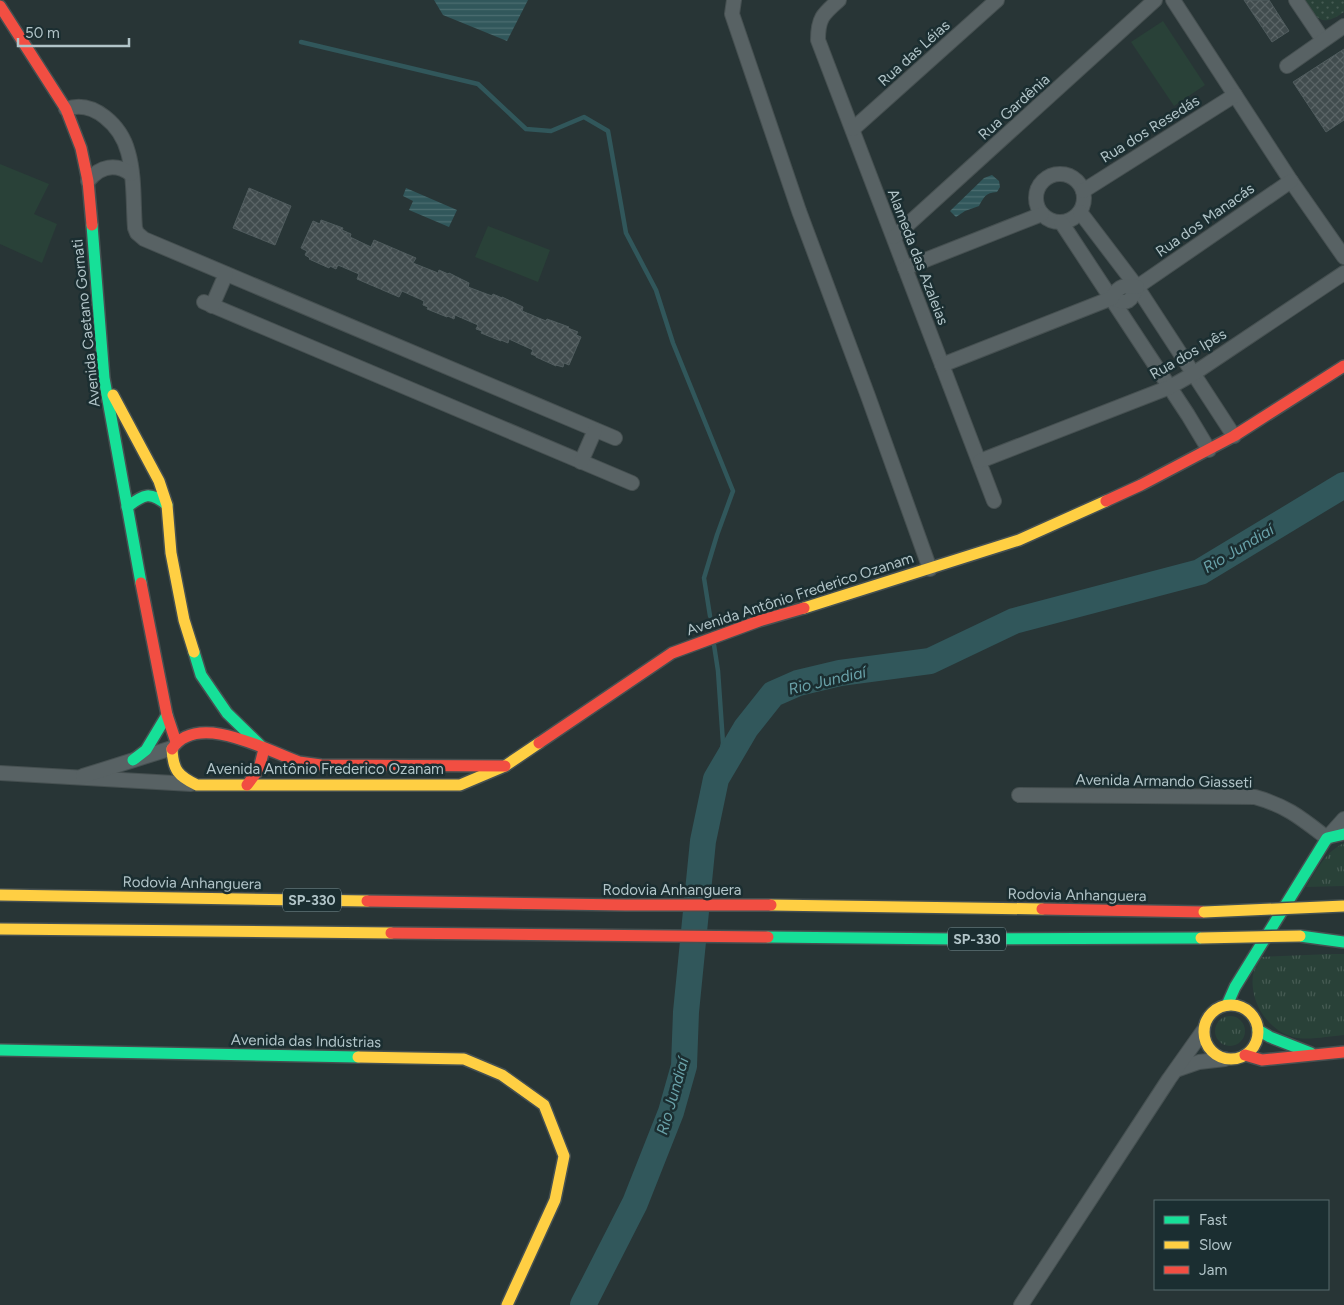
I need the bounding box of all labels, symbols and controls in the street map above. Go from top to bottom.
scale bar [18,15,129,47]
street label: Rua das Léias [874,16,954,90]
text: 50 m [25,24,60,42]
street label: Rua Gardênia [975,70,1053,144]
street label: Rua dos Resedás [1097,91,1203,167]
street label: Rua dos Manacás [1152,179,1258,261]
street label: Alameda das Azaleias [884,186,952,328]
street label: Avenida Caetano Gornati [68,238,104,408]
street label: Rua dos Ipês [1147,325,1229,383]
water label: Rio Jundiaí [1199,519,1279,577]
street label: Avenida Antônio Frederico Ozanam [684,549,916,639]
water label: Rio Jundiaí [786,662,870,699]
street label: Avenida Antônio Frederico Ozanam [206,760,444,778]
street label: Avenida Armando Giasseti [1075,770,1253,792]
street label: Rodovia Anhanguera [122,873,262,893]
street label: Rodovia Anhanguera [602,881,742,899]
street label: Rodovia Anhanguera [1007,885,1147,905]
road number: SP-330 [283,888,341,912]
road number: SP-330 [948,928,1006,951]
street label: Avenida das Indústrias [231,1031,381,1051]
water label: Rio Jundiaí [652,1053,693,1137]
legend [1154,1200,1329,1290]
text: Fast [1199,1211,1228,1229]
text: Slow [1199,1236,1232,1254]
text: Jam [1199,1261,1227,1279]

